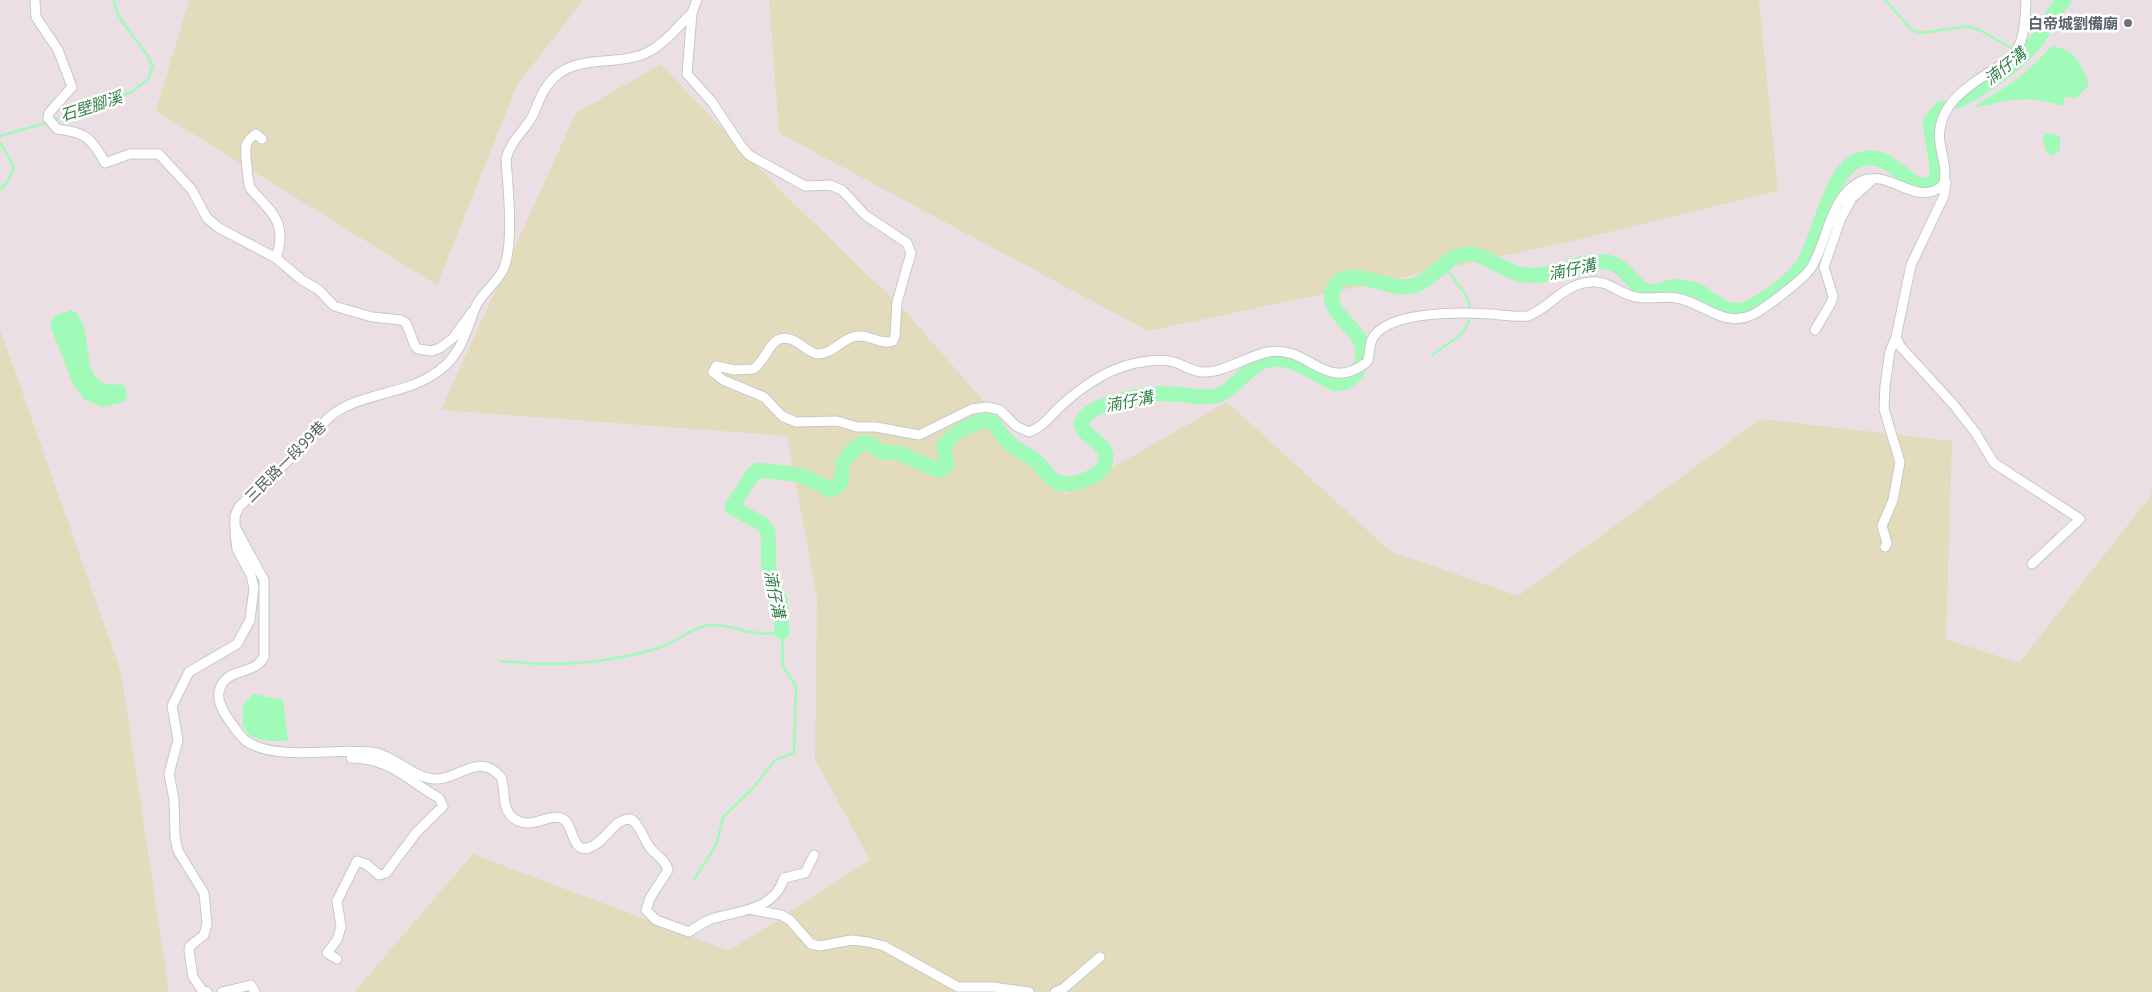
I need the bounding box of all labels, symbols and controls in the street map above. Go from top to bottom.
place label: 白帝城劉備廟 [2028,13,2118,33]
marker: 白帝城劉備廟 [2122,17,2134,29]
water label: 湳仔溝 [1979,41,2032,90]
water label: 石壁腳溪 [57,85,127,126]
water label: 湳仔溝 [1546,253,1600,285]
water label: 湳仔溝 [1103,385,1157,416]
street label: 三民路一段99巷 [240,416,330,506]
water label: 湳仔溝 [760,568,791,622]

